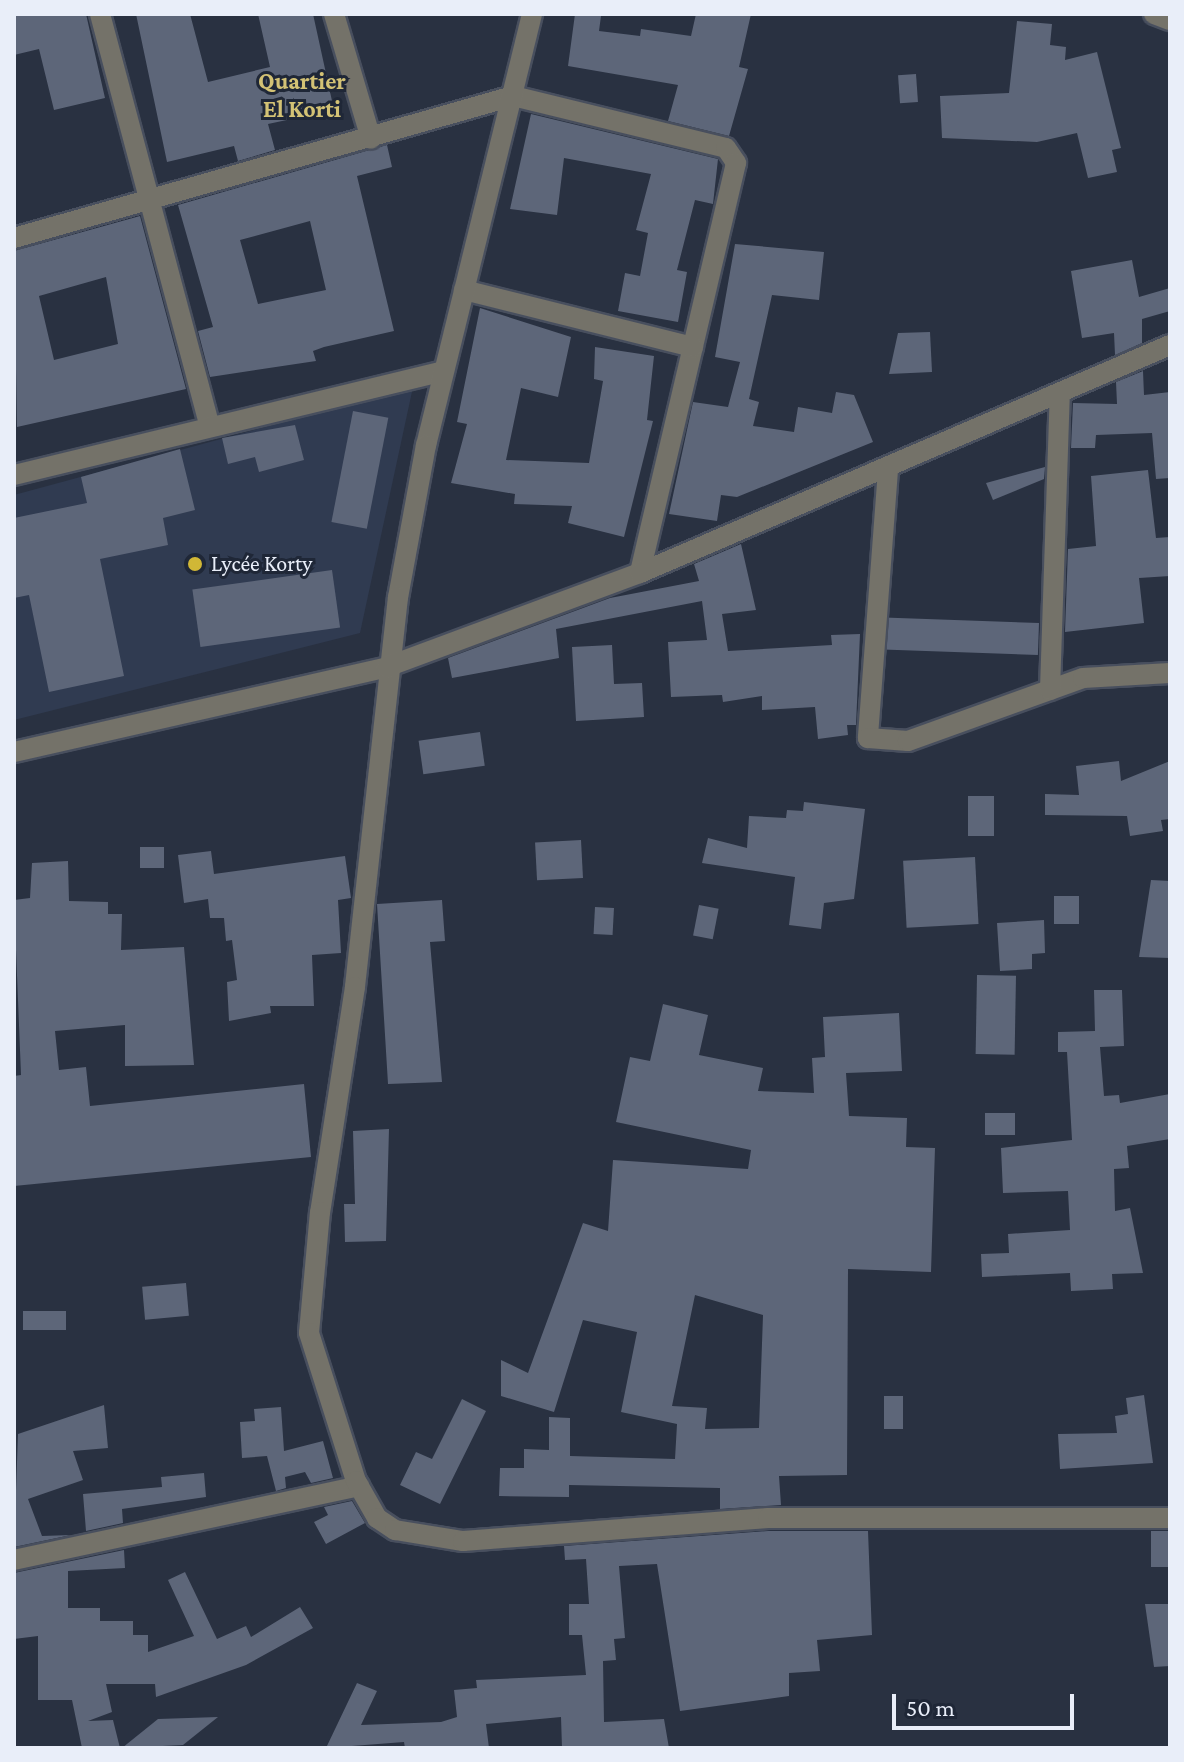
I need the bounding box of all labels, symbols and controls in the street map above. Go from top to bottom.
district label: Quartier El Korti [258,67,346,123]
place label: Lycée Korty [211,551,312,577]
marker: Lycée Korty [186,555,204,573]
scale bar [896,1678,1078,1728]
text: 50 m [906,1694,955,1721]

